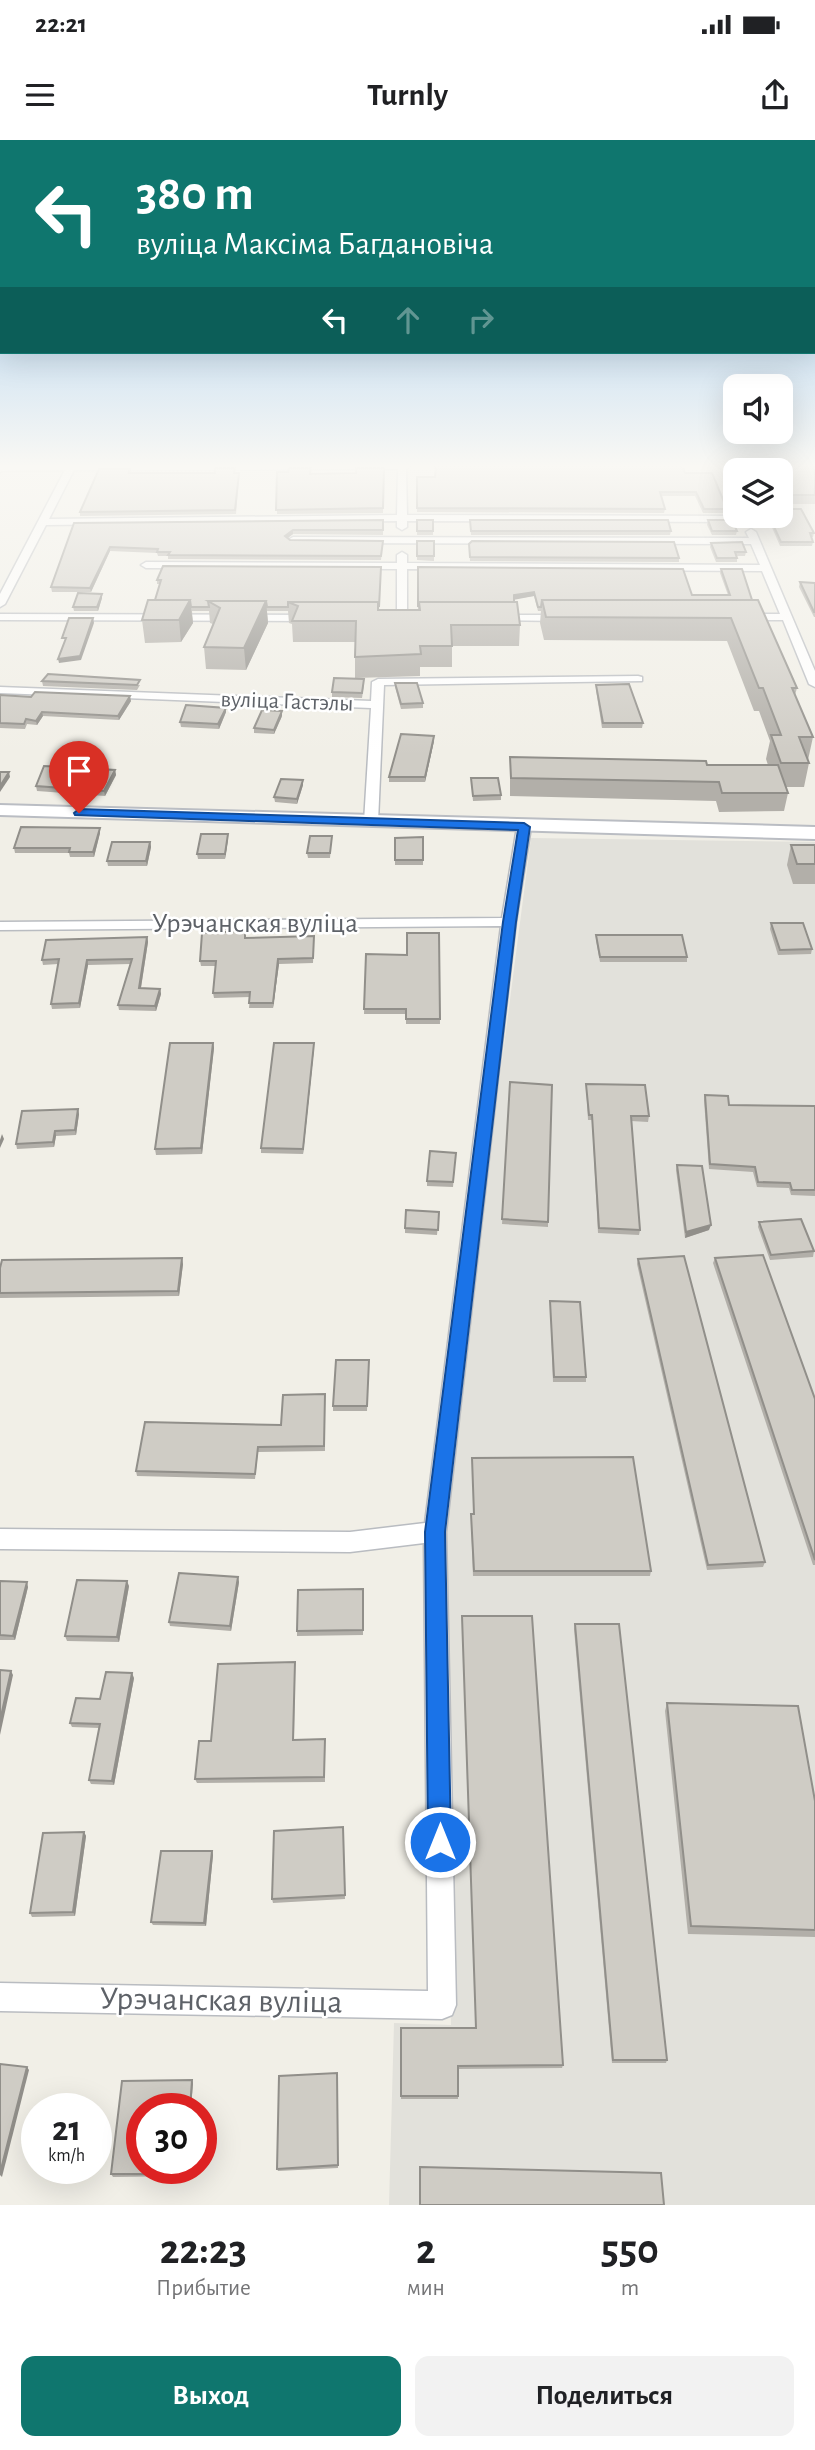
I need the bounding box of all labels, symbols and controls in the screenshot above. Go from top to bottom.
text: 22:21 [35,11,87,37]
icon: menu [21,76,59,114]
icon: share [756,76,794,114]
text: Turnly [367,79,448,111]
icon: left [21,168,112,259]
text: 380 m [136,170,254,219]
text: вуліца Максіма Багдановіча [136,228,494,260]
icon: left [316,301,354,339]
icon: ahead [389,301,427,339]
icon: right [462,301,500,339]
map controls [723,374,793,528]
button: sound [723,374,793,444]
button: layers [723,458,793,528]
street label: вуліца Гастэлы [220,688,354,716]
pin [49,741,109,813]
icon: arrive [60,752,98,790]
street label: Урэчанская вуліца [152,910,358,938]
position arrow [403,1805,477,1879]
street label: Урэчанская вуліца [99,1982,343,2020]
speed limit sign: 30 [126,2093,217,2184]
text: 21 [52,2112,81,2147]
text: km/h [48,2147,85,2165]
text: 22:23 [160,2229,247,2271]
text: 2 [416,2229,436,2271]
text: 550 [601,2229,659,2271]
text: Прибытие [156,2277,251,2300]
text: мин [407,2277,445,2300]
text: m [621,2277,639,2300]
button: Выход [21,2356,401,2436]
button: Поделиться [415,2356,794,2436]

